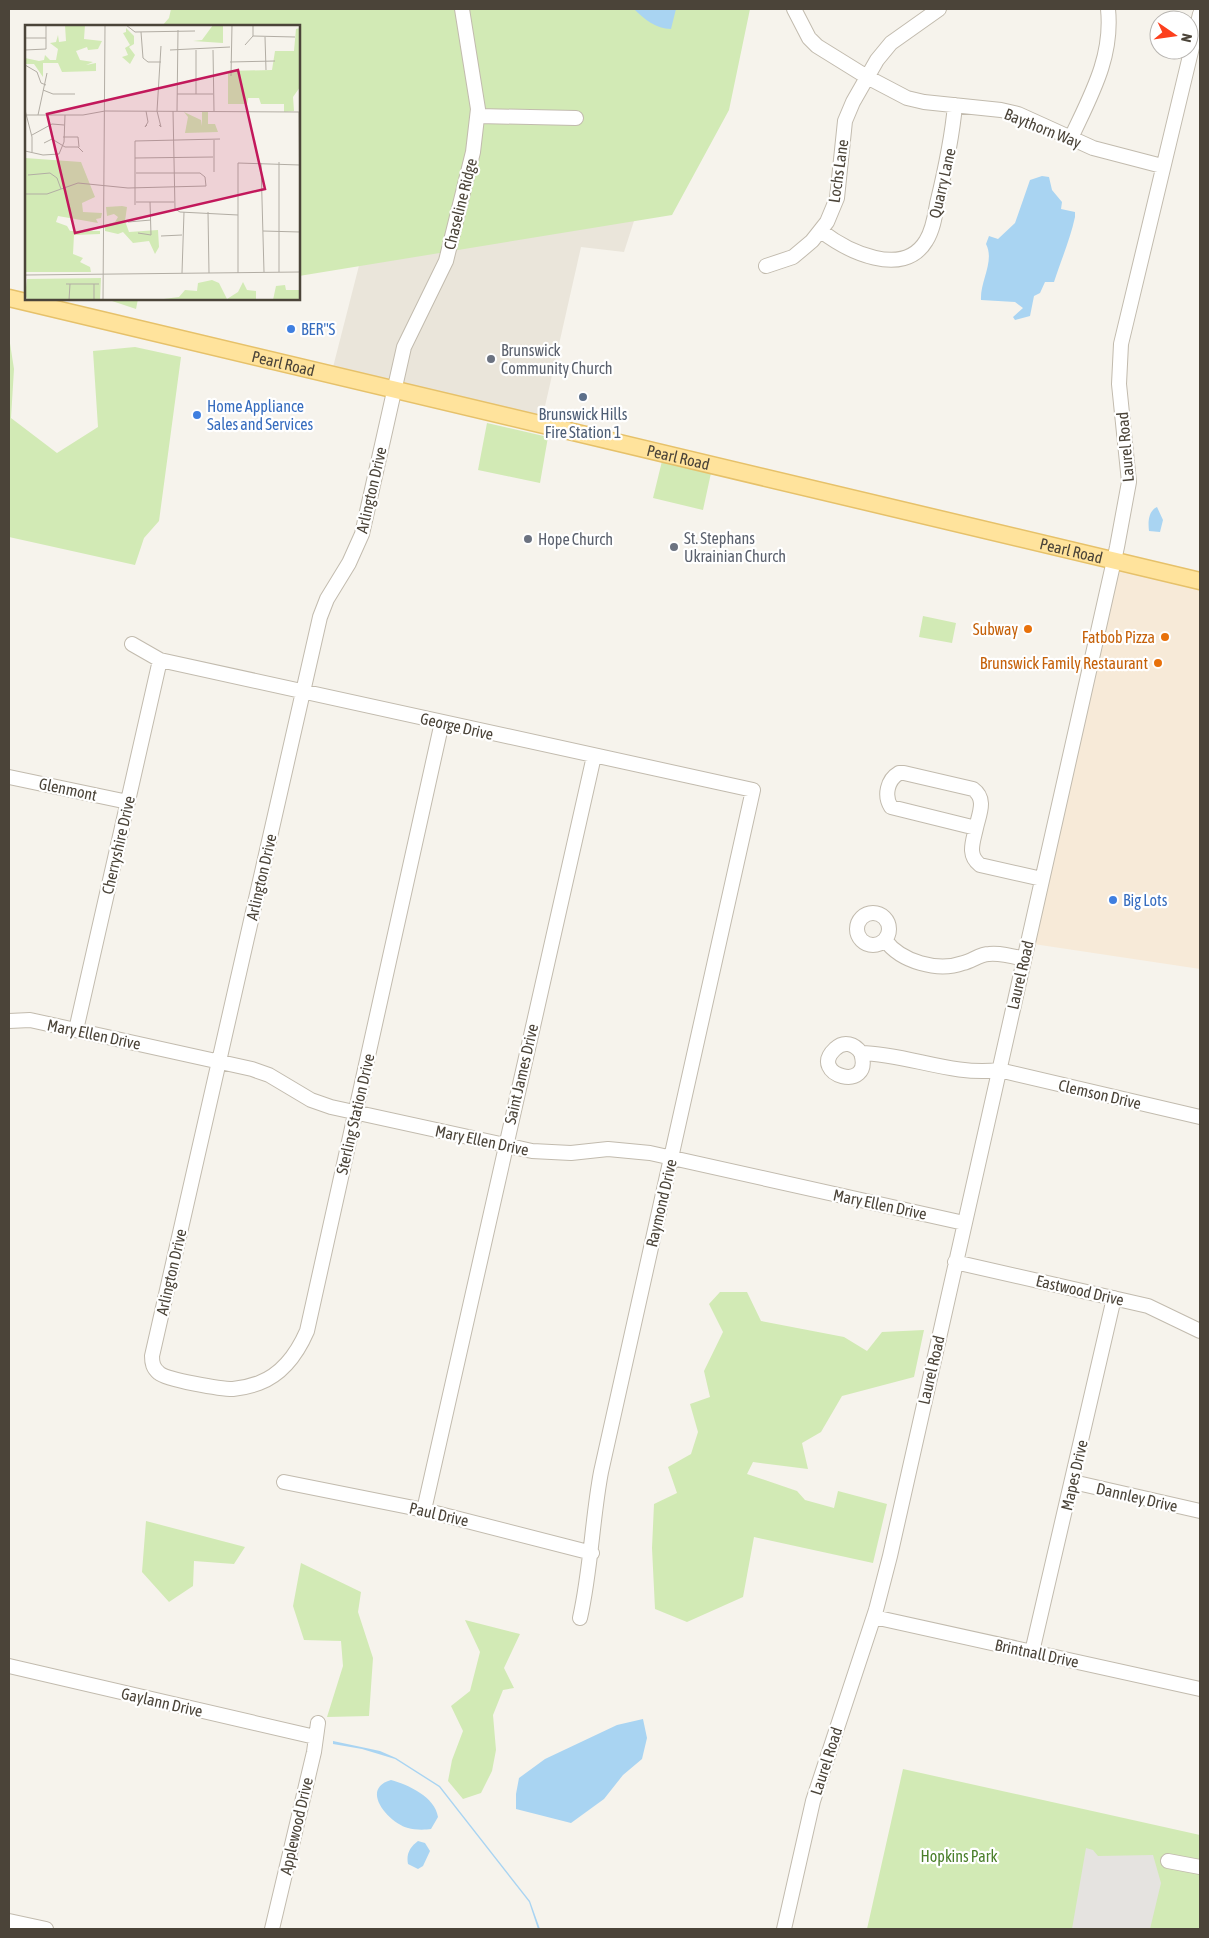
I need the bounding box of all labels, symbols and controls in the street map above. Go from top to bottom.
north arrow [1149,10,1199,60]
inset map [25,25,300,300]
text: N [1178,32,1195,44]
street label: Baythorn Way [1002,104,1084,153]
street label: Lochs Lane [825,138,851,204]
street label: Quarry Lane [925,146,960,220]
street label: Chaseline Ridge [440,156,481,252]
place label: BER"S [301,320,336,338]
marker: BER"S [285,323,297,335]
place label: Brunswick Community Church [501,341,612,378]
street label: Pearl Road [250,347,317,379]
marker: Brunswick Community Church [485,353,497,365]
marker: Brunswick Hills Fire Station 1 [577,391,589,403]
place label: Home Appliance Sales and Services [207,397,313,433]
place label: Brunswick Hills Fire Station 1 [539,405,628,441]
marker: Home Appliance Sales and Services [191,409,203,421]
street label: Laurel Road [1113,411,1137,483]
street label: Pearl Road [645,441,712,473]
street label: Arlington Drive [352,445,391,535]
place label: St. Stephans Ukrainian Church [684,529,786,565]
place label: Hope Church [538,530,613,549]
marker: Hope Church [522,533,534,545]
street label: Pearl Road [1038,534,1105,567]
marker: St. Stephans Ukrainian Church [668,541,680,553]
place label: Subway [973,620,1018,639]
marker: Subway [1022,623,1034,635]
place label: Fatbob Pizza [1082,628,1155,646]
marker: Fatbob Pizza [1159,631,1171,643]
place label: Brunswick Family Restaurant [980,654,1148,673]
marker: Brunswick Family Restaurant [1152,657,1164,669]
street label: George Drive [418,709,495,744]
street label: Glenmont [37,774,99,804]
street label: Cherryshire Drive [98,794,139,896]
street label: Arlington Drive [242,832,281,922]
place label: Big Lots [1123,891,1168,910]
marker: Big Lots [1107,894,1119,906]
street label: Laurel Road [1003,939,1037,1011]
street label: Mary Ellen Drive [45,1015,142,1054]
street label: Saint James Drive [501,1022,541,1126]
street label: Sterling Station Drive [332,1052,379,1176]
street label: Clemson Drive [1057,1076,1143,1112]
street label: Mary Ellen Drive [433,1121,530,1160]
street label: Raymond Drive [642,1157,681,1249]
street label: Mary Ellen Drive [831,1185,928,1224]
street label: Arlington Drive [152,1227,191,1317]
street label: Eastwood Drive [1034,1271,1126,1309]
street label: Laurel Road [914,1334,948,1406]
street label: Mapes Drive [1057,1438,1092,1512]
street label: Dannley Drive [1094,1479,1179,1516]
street label: Paul Drive [408,1498,470,1530]
street label: Brintnall Drive [993,1635,1081,1671]
street label: Gaylann Drive [119,1684,204,1721]
street label: Laurel Road [807,1725,845,1797]
street label: Applewood Drive [276,1776,317,1877]
park label: Hopkins Park [921,1847,997,1866]

